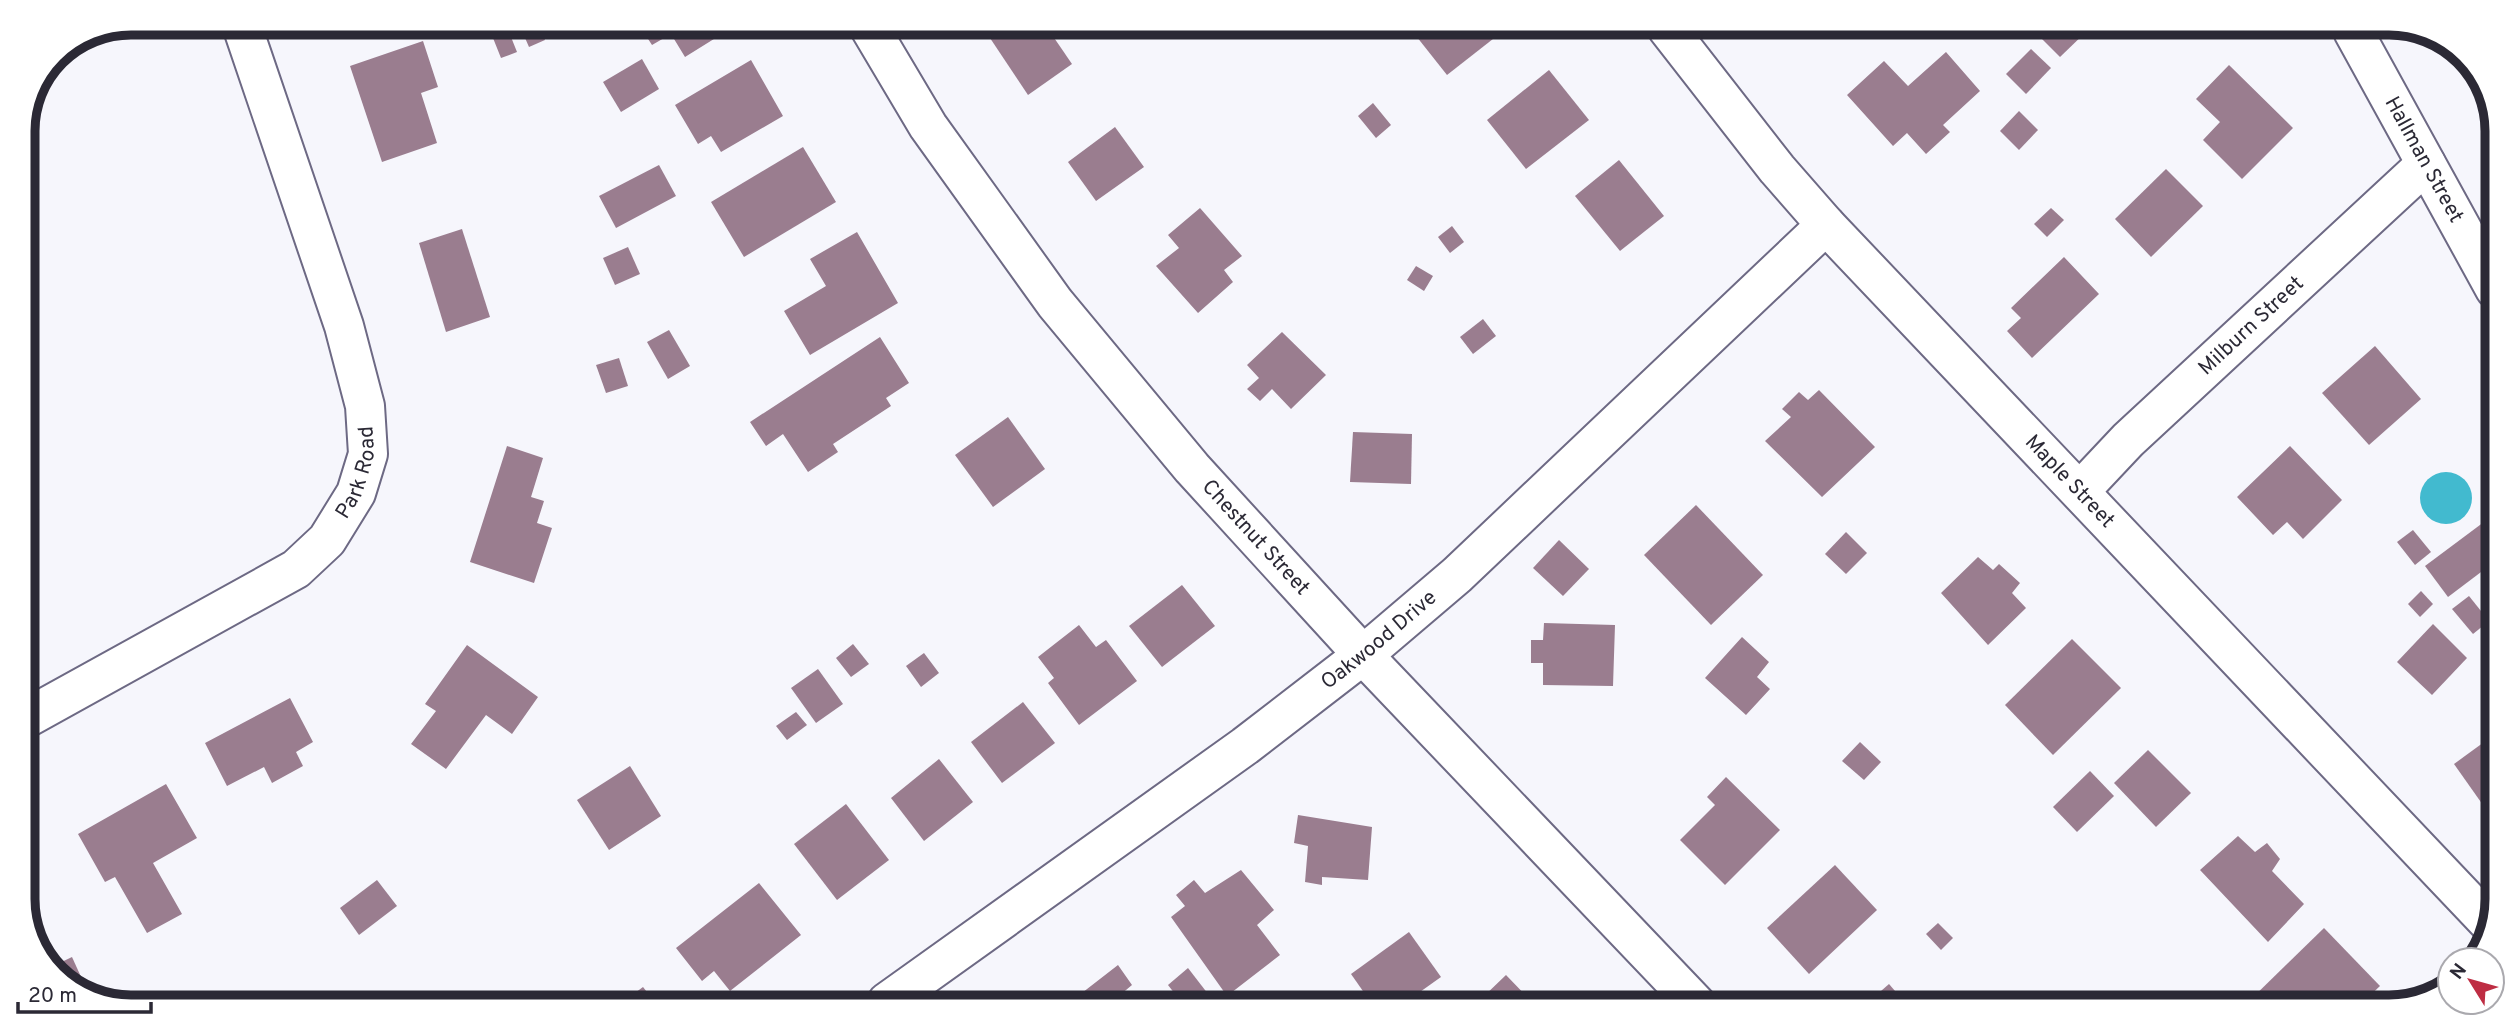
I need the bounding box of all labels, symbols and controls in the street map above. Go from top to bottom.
street label: Hallman Street [2378,92,2469,228]
street label: Milburn Street [2193,270,2310,381]
street label: Park Road [330,425,382,524]
street label: Maple Street [2019,429,2120,534]
street label: Chestnut Street [1196,474,1315,601]
street label: Oakwood Drive [1316,584,1443,696]
north arrow [2436,946,2506,1016]
text: N [2445,959,2473,985]
scale bar [18,970,150,1014]
text: 20 m [28,983,77,1010]

